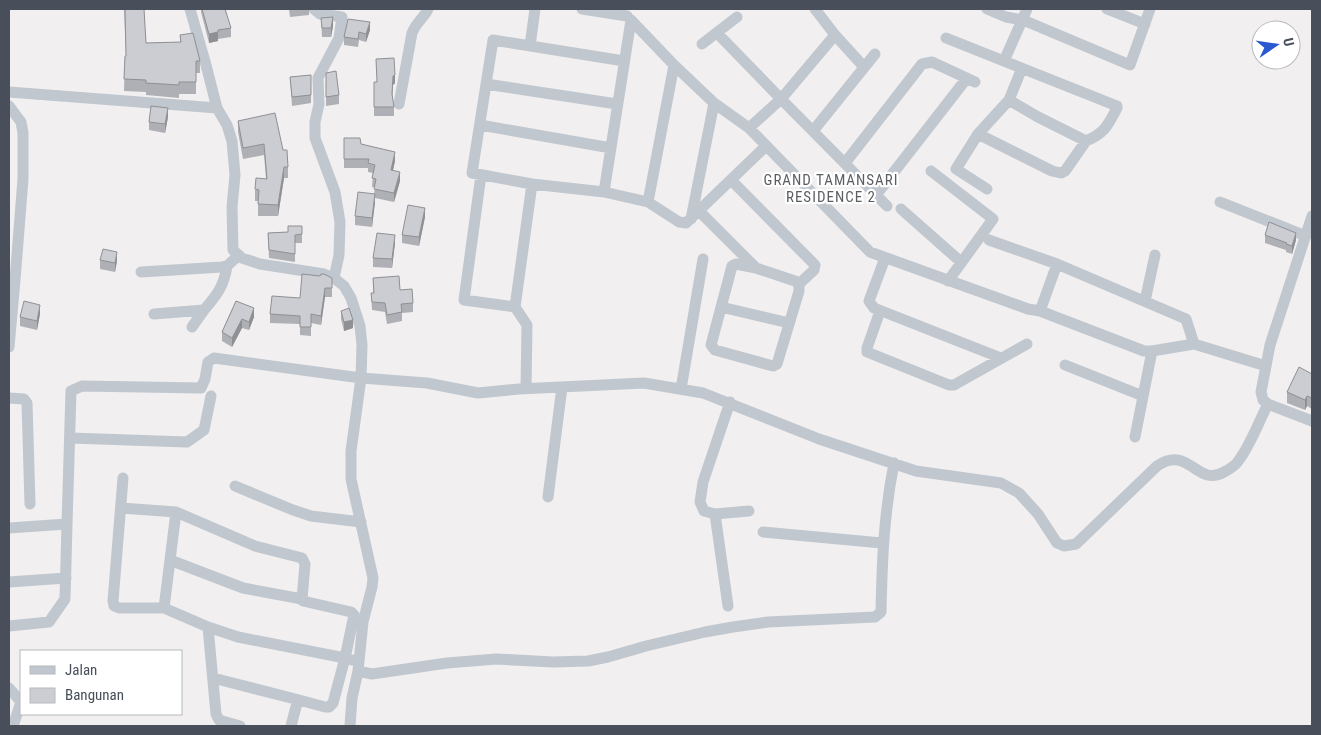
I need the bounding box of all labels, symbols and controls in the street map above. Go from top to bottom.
north arrow [1251,20,1301,70]
text: U [1280,36,1297,48]
district label: GRAND TAMANSARI RESIDENCE 2 [764,171,898,206]
legend [20,650,182,715]
text: Jalan [65,661,97,679]
text: Bangunan [65,686,124,704]

